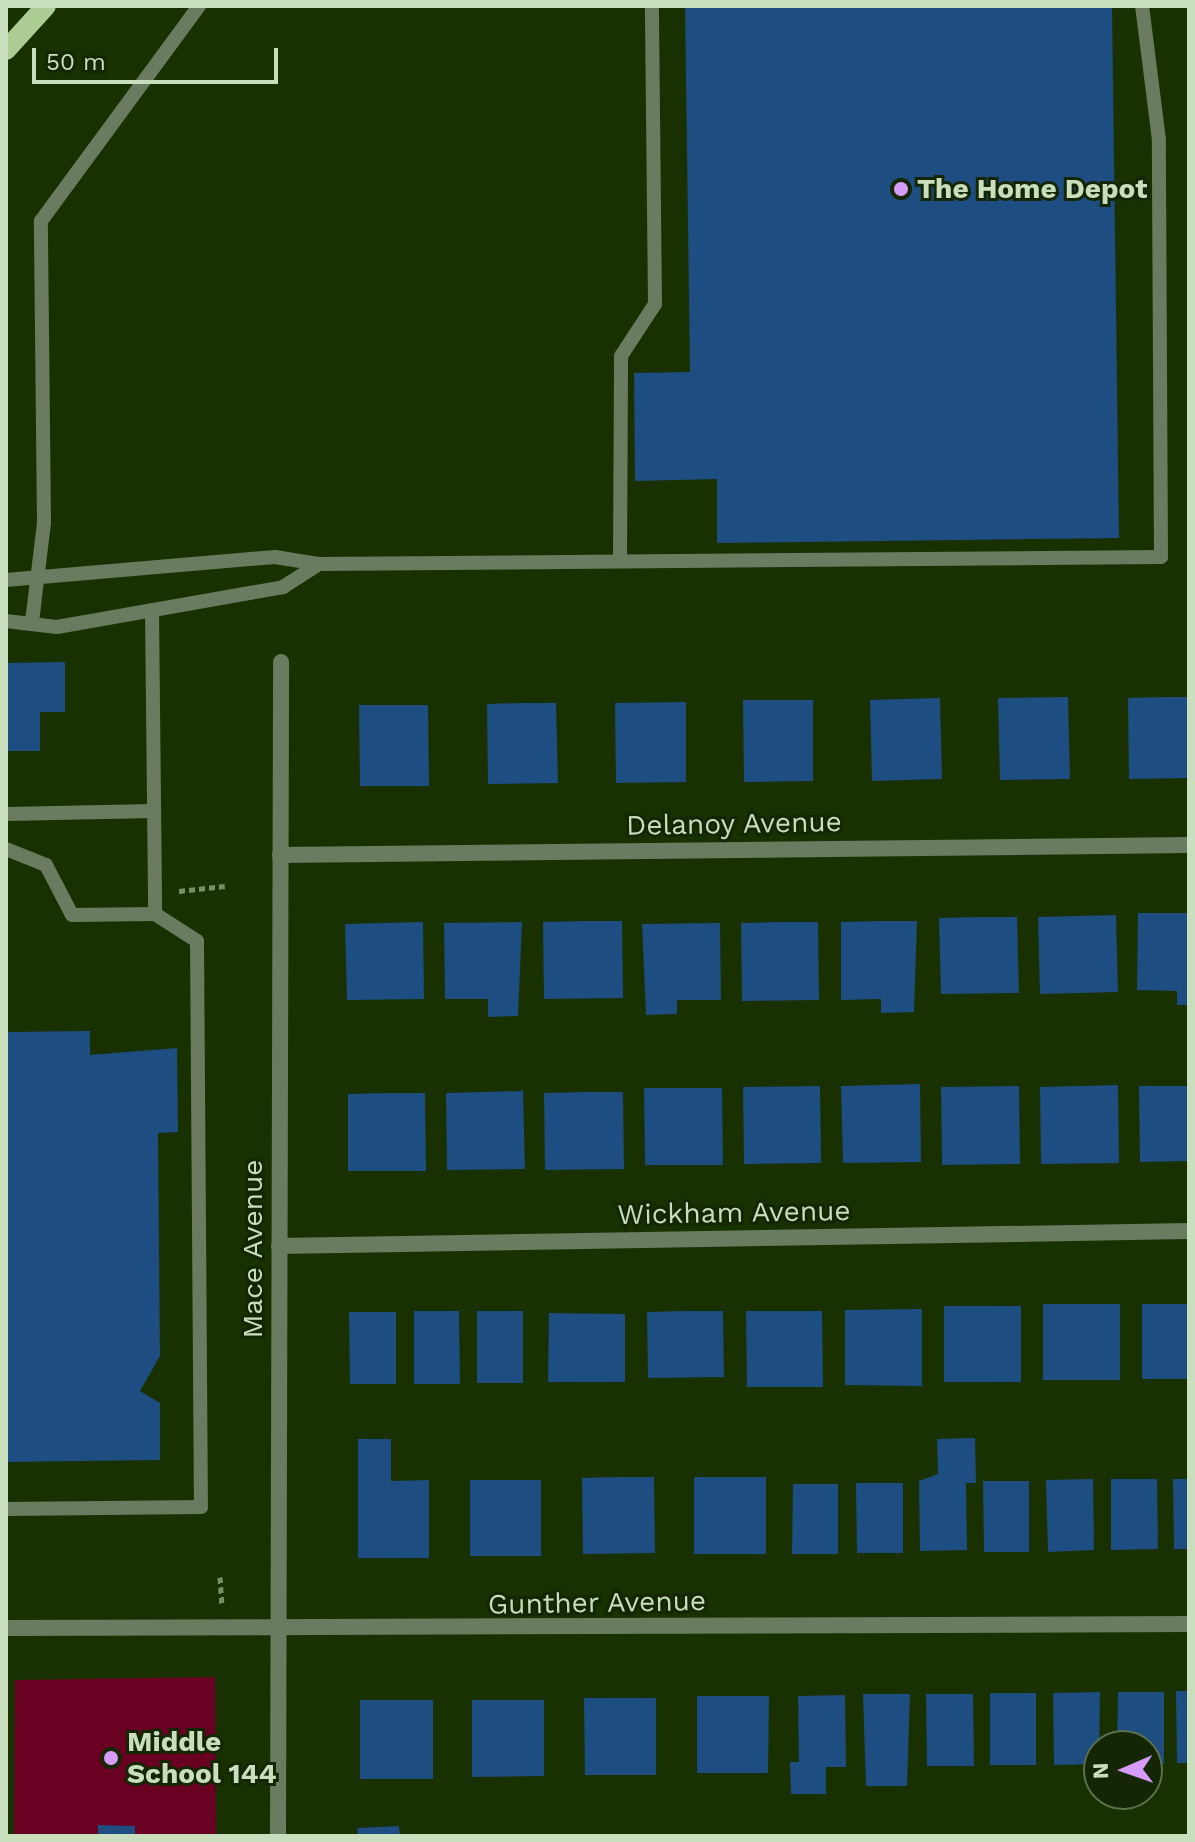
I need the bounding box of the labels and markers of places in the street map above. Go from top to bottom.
place label: The Home Depot [917,172,1147,206]
marker: The Home Depot [892,180,910,198]
place label: Middle School 144 [127,1725,277,1791]
marker: Middle School 144 [102,1749,120,1767]

